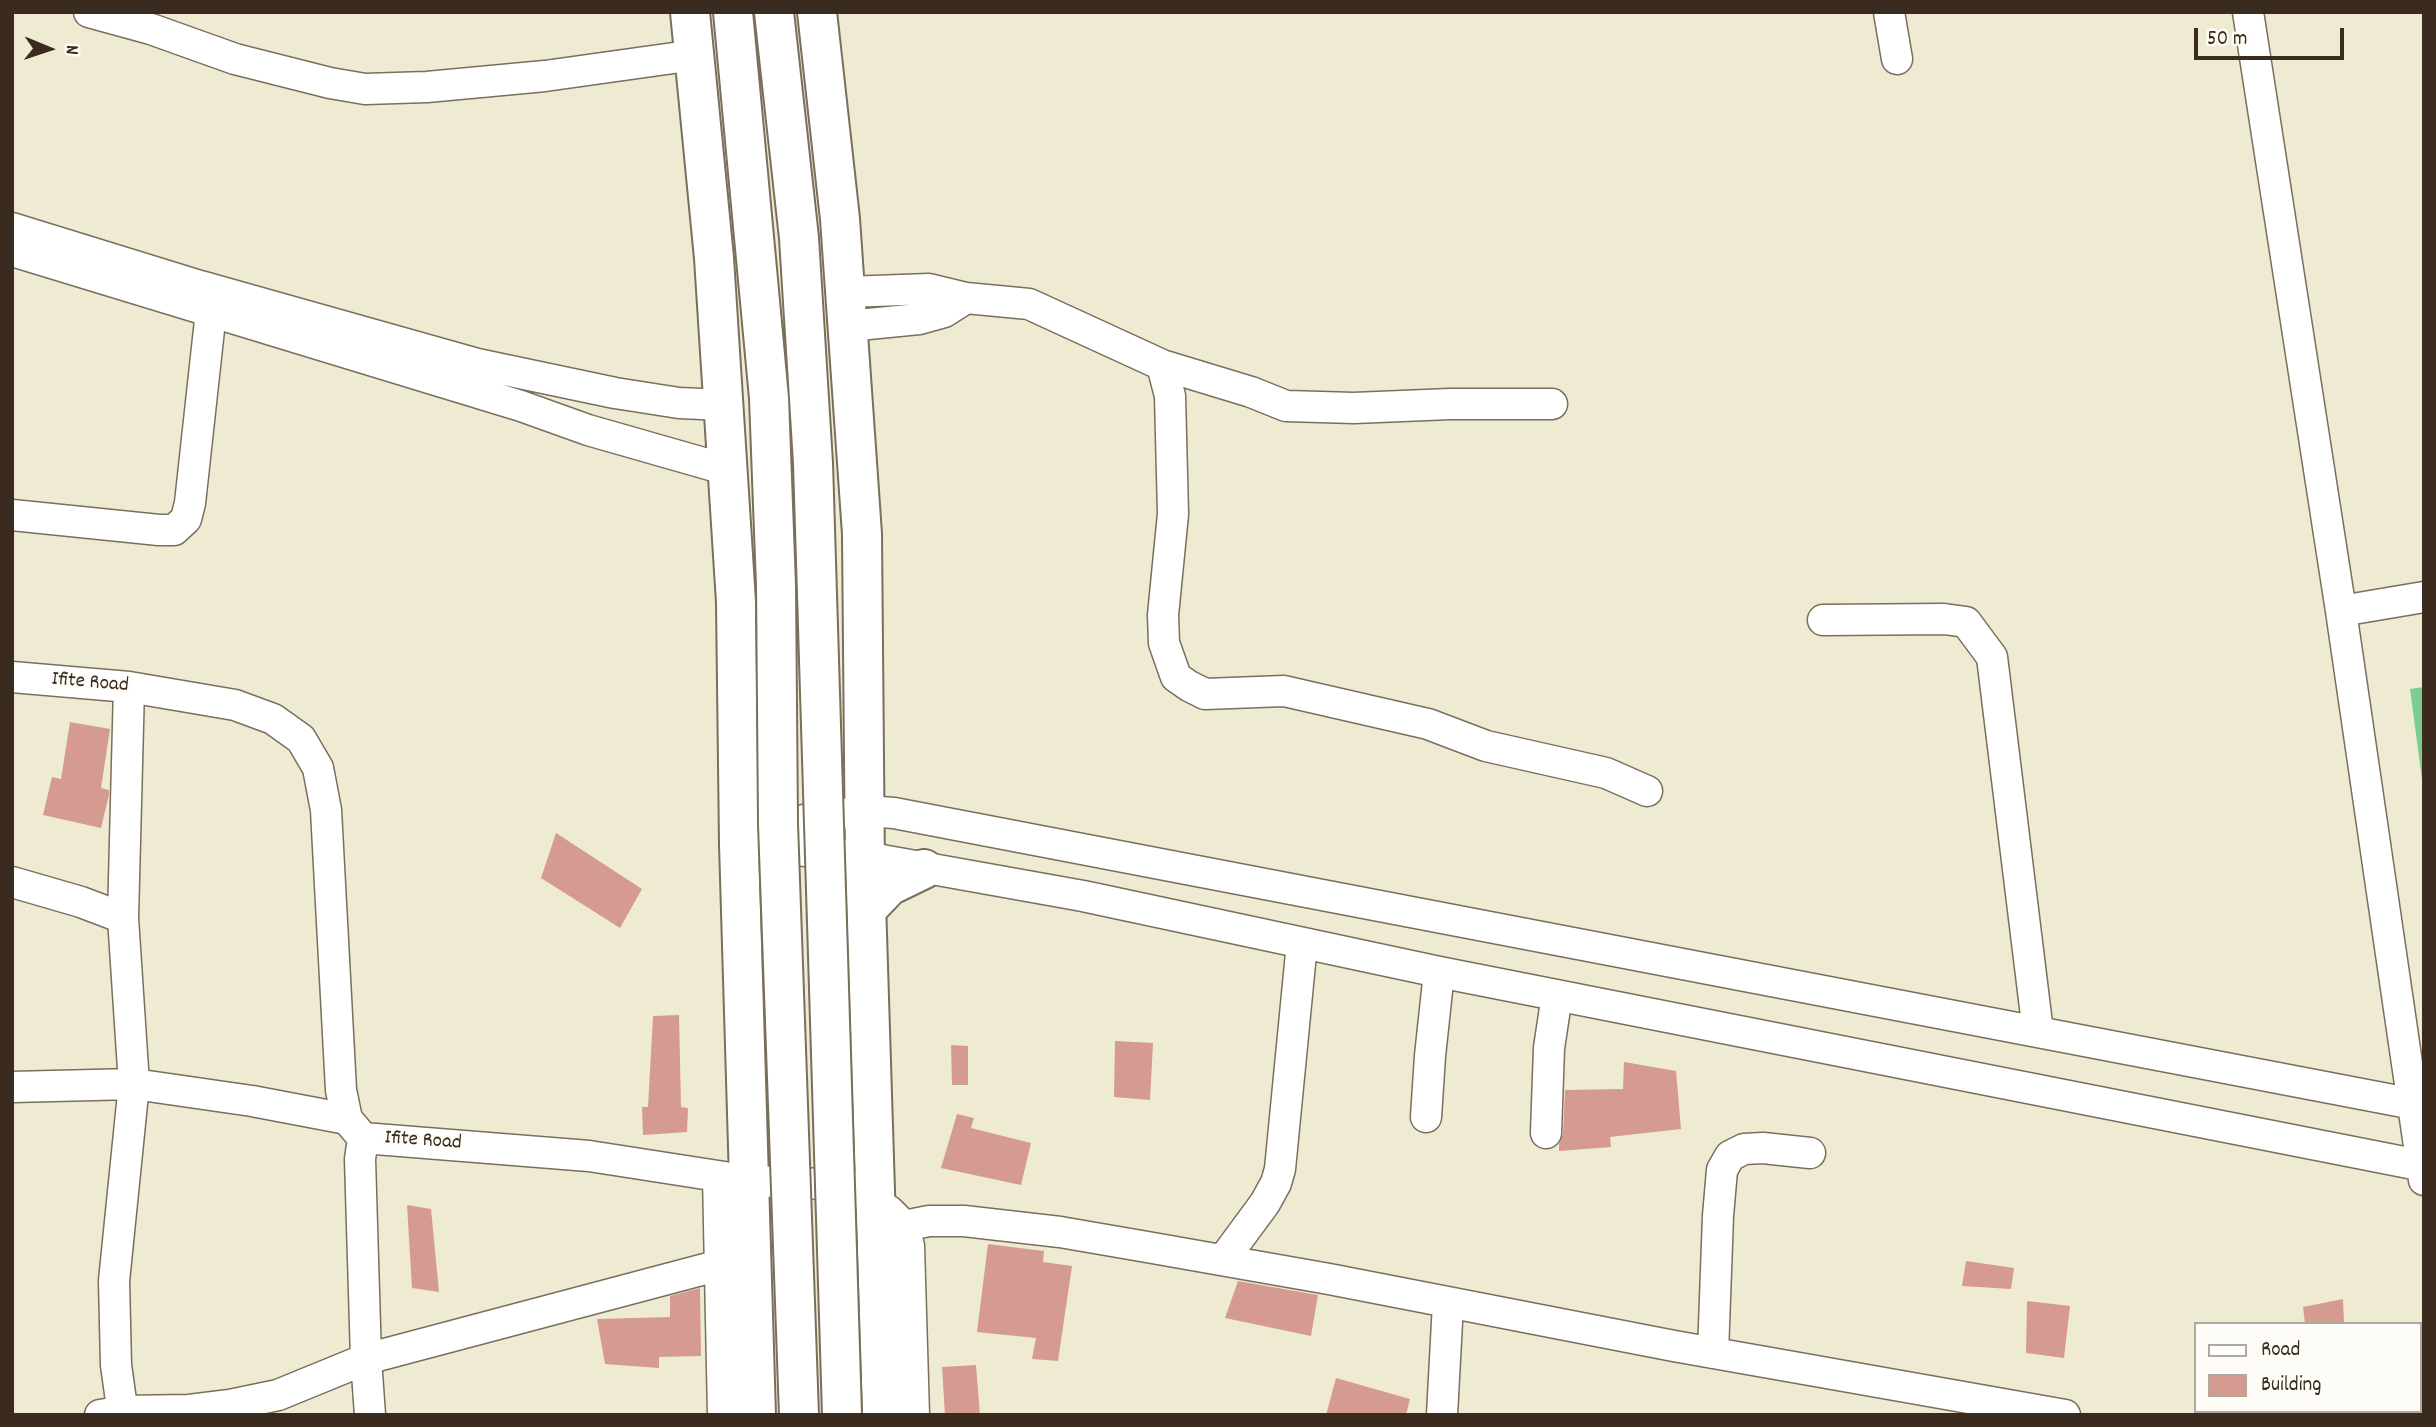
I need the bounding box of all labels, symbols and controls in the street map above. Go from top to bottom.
north arrow [14,14,84,84]
scale bar [2198,14,2348,58]
text: 50 m [2207,25,2247,55]
text: N [57,45,84,55]
street label: Ifite Road [50,668,130,700]
street label: Ifite Road [384,1127,462,1157]
legend [2194,1322,2422,1413]
text: Road [2261,1336,2300,1366]
text: Building [2261,1371,2321,1401]

